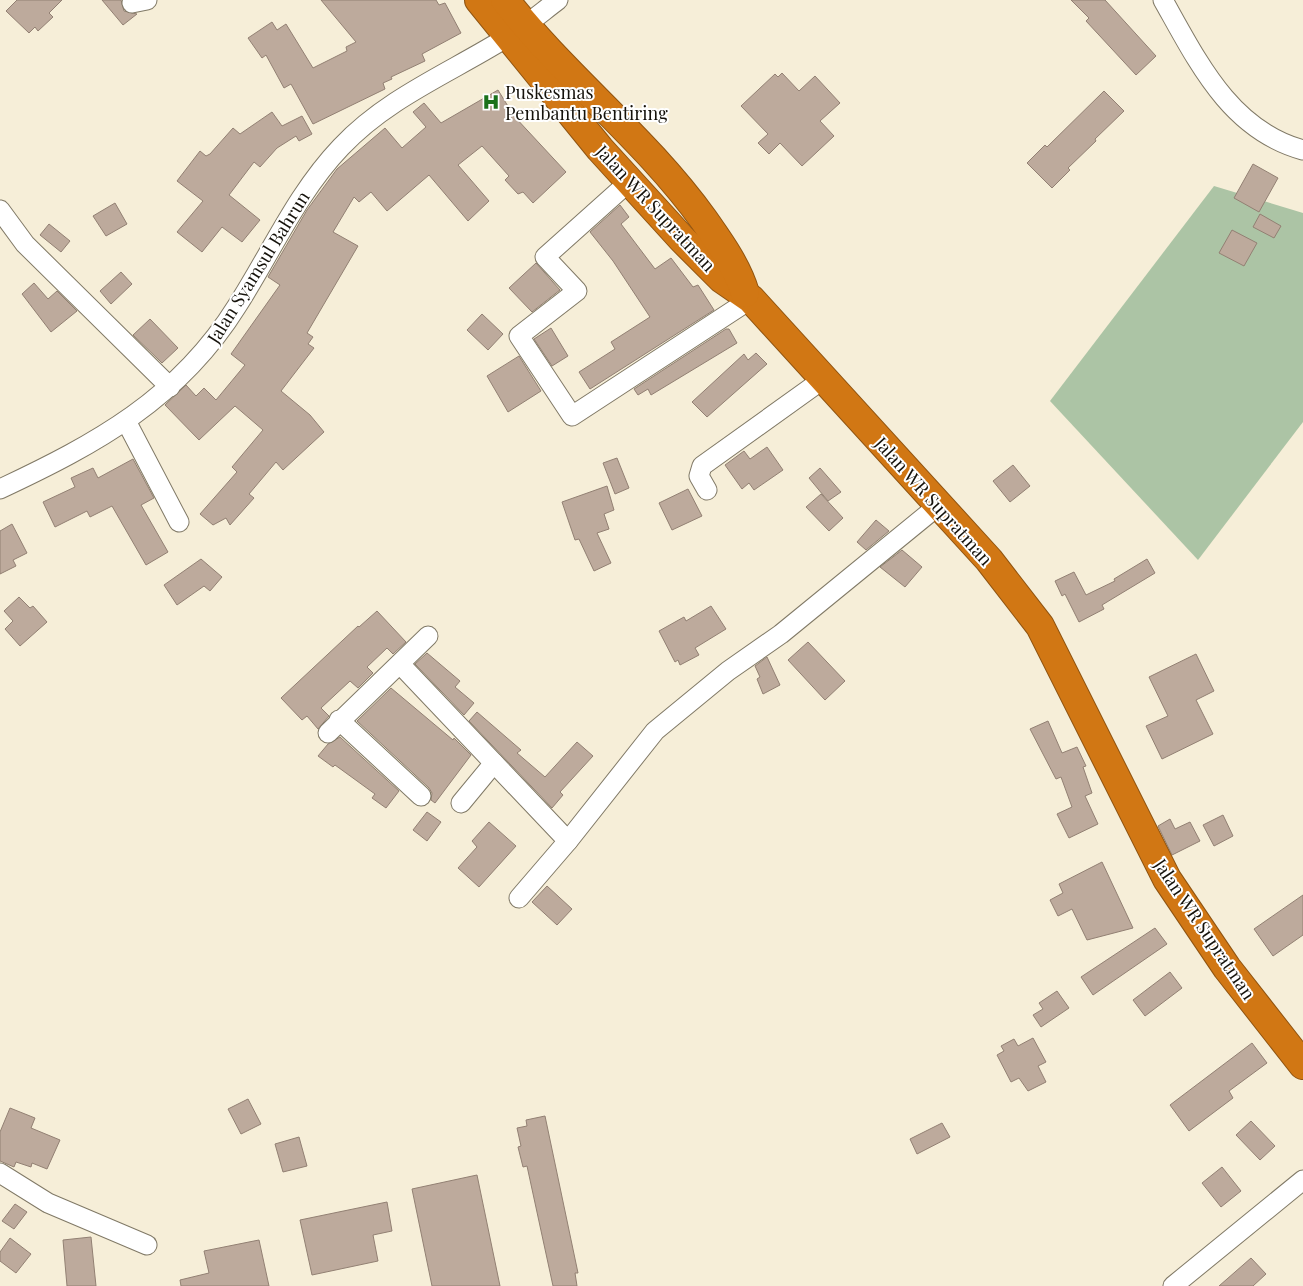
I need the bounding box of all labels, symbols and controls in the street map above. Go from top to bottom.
place label: Puskesmas Pembantu Bentiring [505,80,668,125]
hospital icon: Puskesmas Pembantu Bentiring [481,92,501,112]
street label: Jalan WR Supratman [590,139,721,277]
street label: Jalan Syamsul Bahrun [201,186,315,349]
street label: Jalan WR Supratman [869,431,998,571]
street label: Jalan WR Supratman [1148,853,1261,1004]

